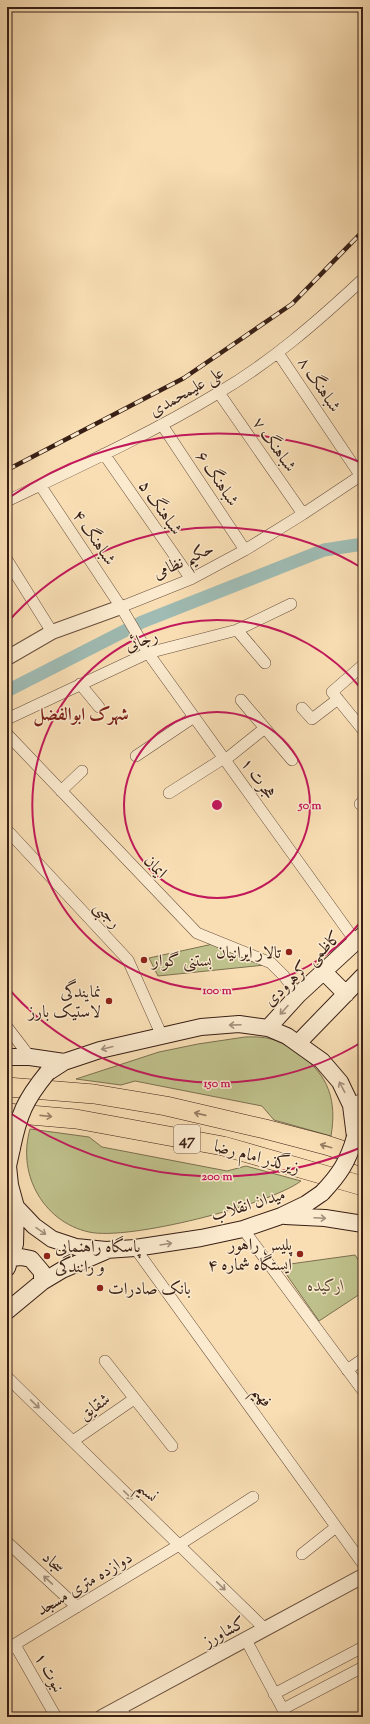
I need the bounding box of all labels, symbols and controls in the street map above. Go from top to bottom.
street label: شباهنگ ۸ [291,352,347,418]
street label: علی علیمحمدی [145,362,229,424]
street label: شباهنگ ۷ [246,412,302,478]
street label: شباهنگ ۶ [189,446,245,512]
street label: شباهنگ ۵ [132,475,188,541]
street label: شباهنگ ۴ [66,505,122,571]
street label: حکیم نظامی [150,537,219,589]
street label: رجائی [122,625,162,659]
district label: شهرک ابوالفضل [33,703,129,729]
street label: هجرت ۱ [234,753,281,805]
text: 50 m [298,797,322,815]
centre of rings [210,798,224,812]
street label: ایمان [137,850,172,885]
street label: رجبی [87,896,126,935]
street label: کاظمی کرهرودی [259,926,348,1013]
place label: تالار ایرانیان [216,942,282,966]
marker: تالار ایرانیان [284,947,294,957]
place label: بستنی گوار [150,950,212,974]
marker: بستنی گوار [139,955,149,965]
place label: نمایندگی لاستیک بارز [27,978,101,1025]
text: 100 m [201,982,232,1000]
marker: نمایندگی لاستیک بارز [104,996,114,1006]
one-way arrow [280,1005,289,1015]
one-way arrow [229,1021,242,1029]
one-way arrow [101,1045,114,1052]
text: 150 m [202,1075,231,1093]
one-way arrow [338,1081,345,1093]
one-way arrow [194,1110,207,1118]
one-way arrow [39,1113,52,1120]
road number: 47 [174,1125,200,1153]
street label: زیرگذر امام رضا [211,1133,303,1182]
one-way arrow [320,1142,333,1149]
text: 200 m [202,1168,232,1186]
street label: میدان انقلاب [208,1183,289,1229]
one-way arrow [313,1214,326,1222]
one-way arrow [35,1227,46,1235]
place label: پلیس راهور ایستگاه شماره ۴ [208,1234,293,1278]
place label: پاسگاه راهنمایی و رانندگی [55,1235,141,1280]
one-way arrow [159,1240,172,1248]
marker: پلیس راهور ایستگاه شماره ۴ [295,1249,305,1259]
marker: پاسگاه راهنمایی و رانندگی [42,1251,52,1261]
park label: ارکیده [307,1275,345,1299]
place label: بانک صادرات [108,1278,191,1302]
marker: بانک صادرات [95,1283,105,1293]
street label: فهیم [243,1382,277,1415]
street label: شقایق [75,1388,116,1427]
one-way arrow [30,1399,40,1409]
street label: نسیم [128,1476,163,1511]
one-way arrow [123,1490,133,1500]
street label: دوازده متری مسجد [32,1547,138,1623]
street label: سجاد [36,1547,69,1580]
one-way arrow [43,1576,53,1585]
one-way arrow [216,1581,226,1591]
street label: کشاورز [198,1612,250,1655]
street label: نبوت ۱ [27,1649,69,1697]

